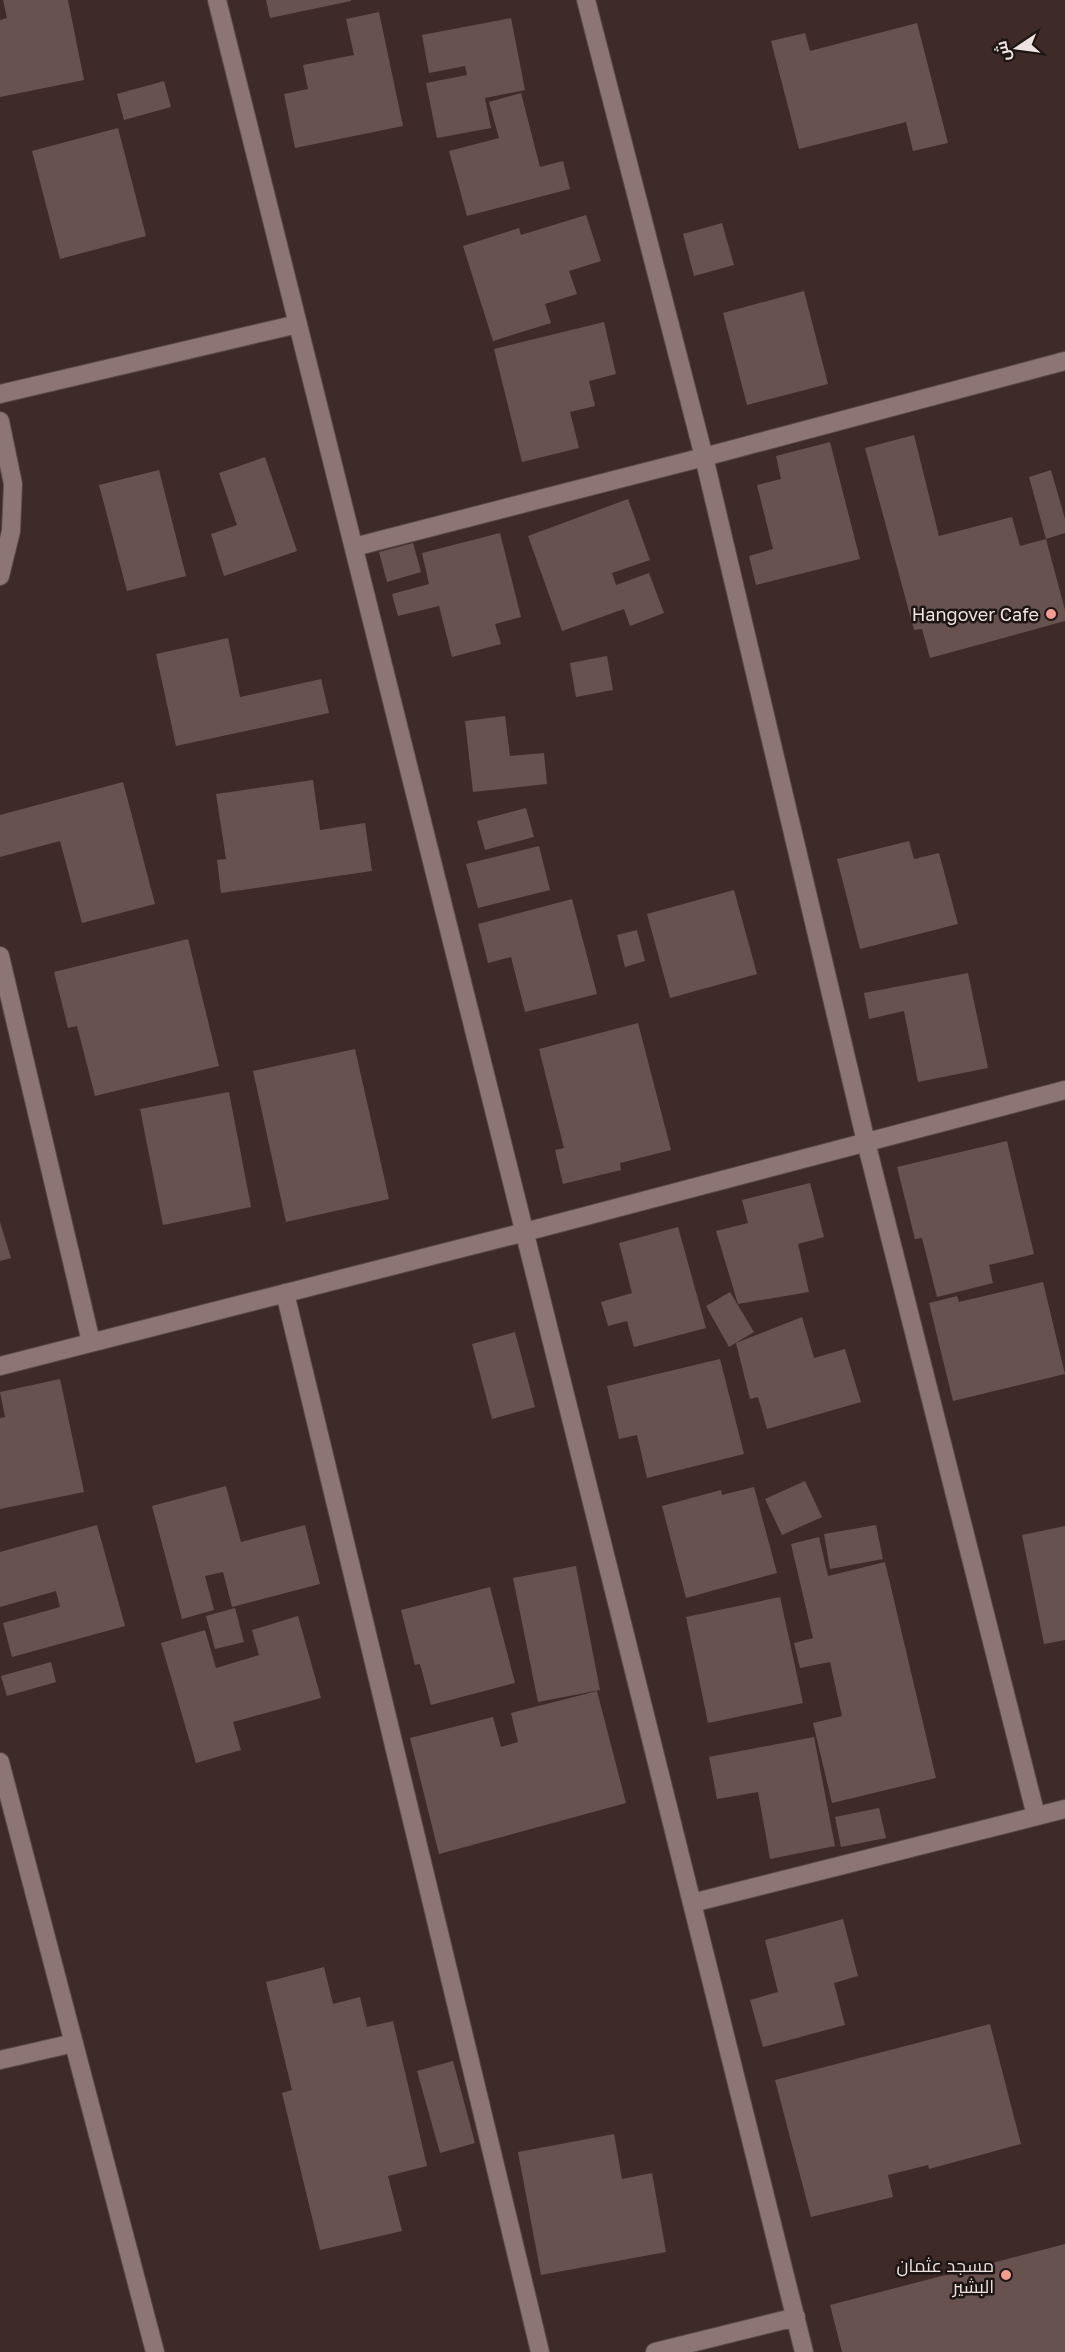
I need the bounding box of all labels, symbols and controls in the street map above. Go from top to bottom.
north arrow [987,18,1047,78]
text: ش [990,39,1014,64]
place label: Hangover Cafe [912,603,1039,625]
marker: Hangover Cafe [1044,607,1058,621]
place label: مسجد عثمان البشير [897,2254,994,2298]
marker: مسجد عثمان البشير [999,2268,1013,2282]

